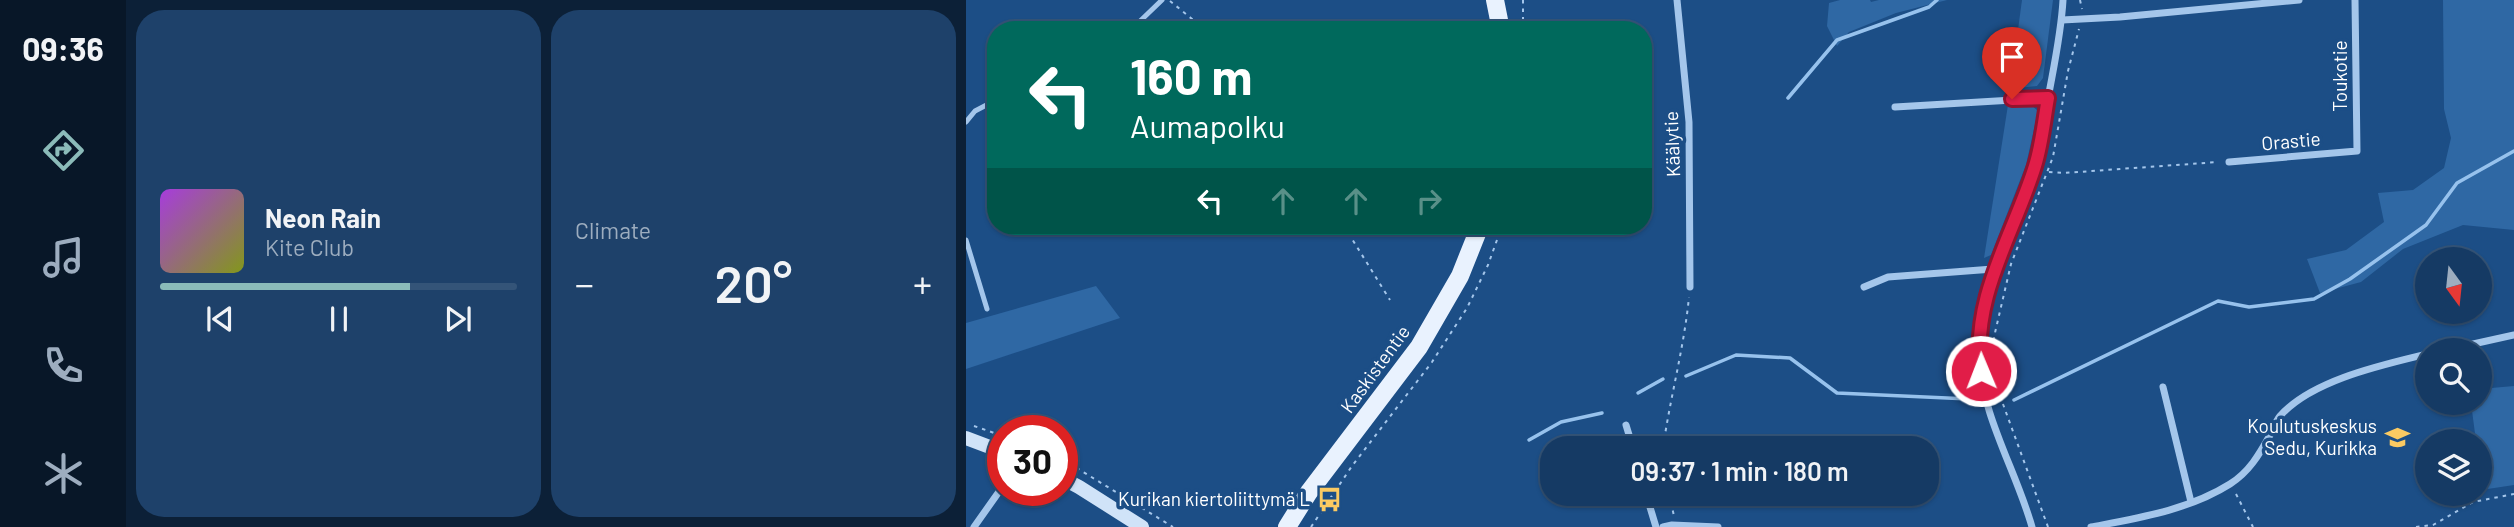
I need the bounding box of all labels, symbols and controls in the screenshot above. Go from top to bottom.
pin [1982,27,2042,99]
text: 09:36 [22,29,104,67]
icon: arrive [1993,38,2031,76]
street label: Toukotie [2328,40,2351,112]
text: 160 m [1130,46,1252,105]
icon: left [1015,49,1106,140]
text: Aumapolku [1130,106,1285,144]
street label: Käälytie [1659,111,1684,177]
icon: directions [39,126,88,175]
street label: Orastie [2260,126,2322,155]
icon: left [1191,182,1229,220]
icon: ahead [1264,182,1302,220]
icon: ahead [1337,182,1375,220]
icon: right [1410,182,1448,220]
text: Neon Rain [265,202,381,233]
text: Climate [575,216,651,244]
icon: music [39,233,88,282]
text: Kite Club [265,233,354,261]
north arrow [2415,247,2492,324]
map controls [2415,247,2492,506]
text: 20° [715,251,792,313]
text: − [575,260,594,306]
text: + [913,260,932,306]
icon: previous [201,300,239,338]
icon: pause [320,300,358,338]
icon: next [439,300,477,338]
street label: Kaskistentie [1335,320,1414,417]
position arrow [1944,334,2018,408]
button: search [2415,338,2492,415]
icon: phone [39,341,88,390]
place label: Koulutuskeskus Sedu, Kurikka [2247,414,2377,459]
speed limit sign: 30 [987,415,1078,506]
school or university icon: Koulutuskeskus Sedu, Kurikka [2383,423,2411,451]
button: layers [2415,429,2492,506]
icon: climate [39,449,88,498]
text: 09:37 · 1 min · 180 m [1630,455,1849,486]
bus stop icon: Kurikan kiertoliittymä L [1316,485,1344,513]
place label: Kurikan kiertoliittymä L [1118,487,1310,510]

